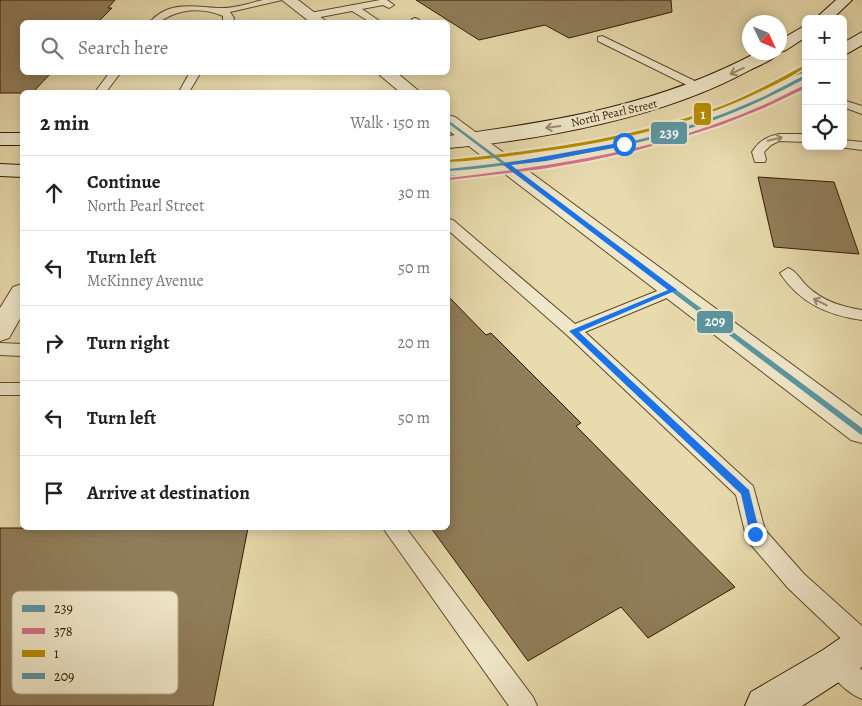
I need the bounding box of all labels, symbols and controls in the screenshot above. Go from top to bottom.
north arrow [742,15,787,60]
map controls [802,15,847,150]
button: + [802,15,847,60]
search box [20,20,450,75]
icon: search [38,34,66,62]
text: Search here [78,35,168,61]
button: − [802,60,847,105]
one-way arrow [729,66,744,76]
street label: North Pearl Street [569,95,659,131]
line badge: 1 [693,102,712,126]
text: 1 [700,105,706,124]
button: locate [802,105,847,150]
text: 2 min [40,109,89,137]
text: Walk · 150 m [350,112,430,134]
line badge: 239 [650,121,688,145]
one-way arrow [545,122,561,132]
text: 239 [659,124,679,143]
route start [613,133,636,156]
one-way arrow [767,134,783,144]
text: Continue [87,169,161,195]
icon: ahead [40,179,68,207]
text: 30 m [398,182,430,204]
text: North Pearl Street [87,195,205,217]
text: Turn left [87,244,156,270]
icon: left [40,254,68,282]
text: 50 m [398,257,430,279]
text: McKinney Avenue [87,270,204,292]
one-way arrow [812,297,827,307]
line badge: 209 [696,310,734,334]
text: 209 [705,312,726,331]
icon: right [40,329,68,357]
text: Turn right [87,330,169,356]
text: 20 m [397,332,430,354]
icon: left [40,404,68,432]
text: Turn left [87,405,156,431]
text: 50 m [398,407,430,429]
icon: arrive [40,479,68,507]
text: Arrive at destination [87,480,250,506]
route end [744,523,767,546]
legend [12,591,178,694]
text: 239 [54,599,73,618]
text: 378 [54,622,73,641]
text: 1 [54,644,59,663]
text: 209 [54,667,74,686]

